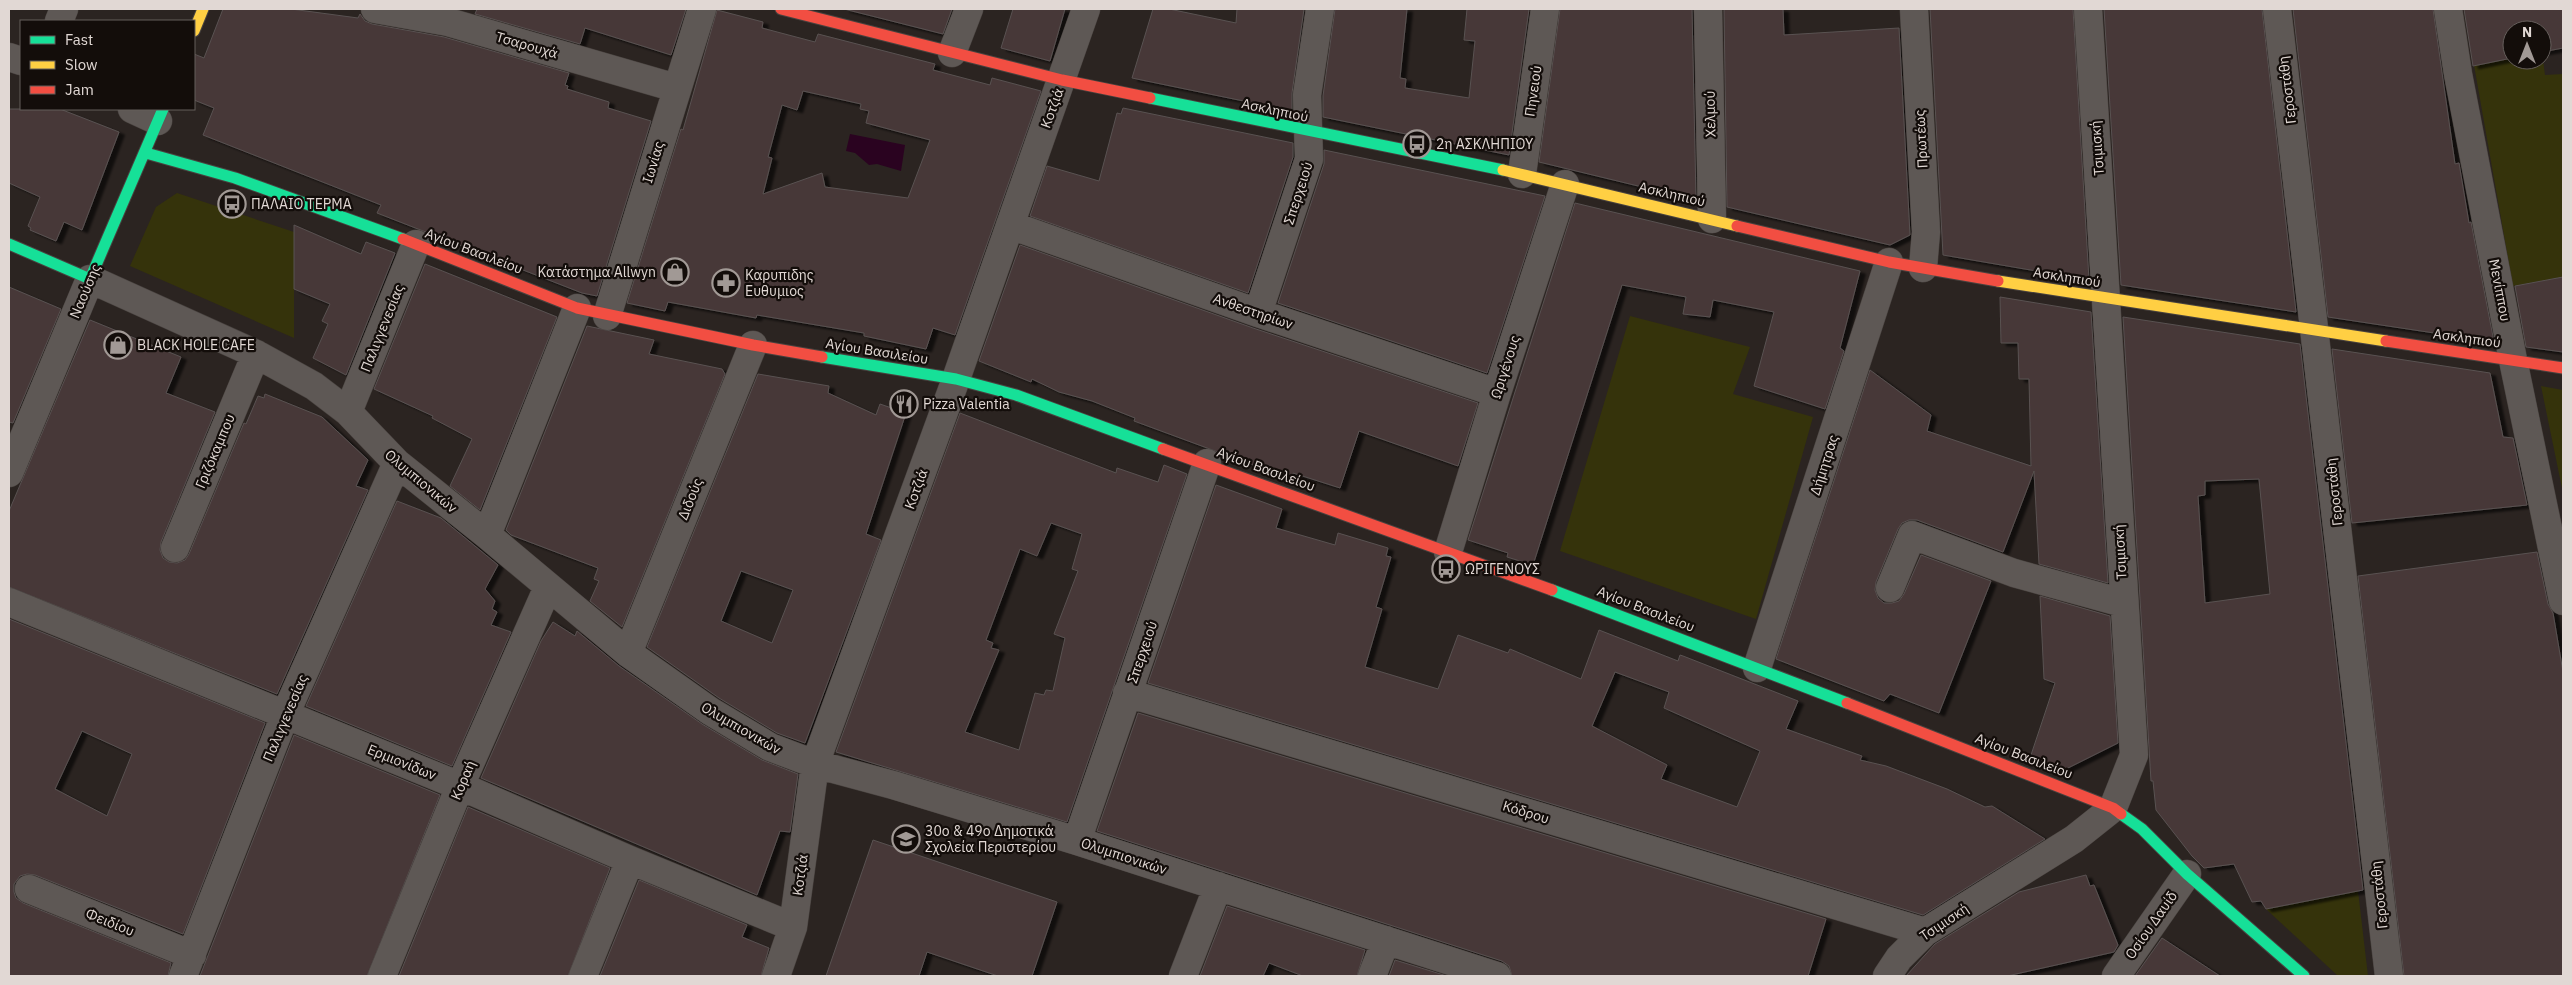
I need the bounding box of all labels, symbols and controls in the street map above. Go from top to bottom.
legend [20,20,195,110]
north arrow [2502,20,2552,70]
text: N [2522,23,2532,41]
street label: Τσαρουχά [494,28,560,62]
text: Fast [65,30,93,49]
text: Slow [65,55,98,74]
street label: Γεροστάθη [2274,55,2300,125]
street label: Πηνειού [1520,64,1546,118]
text: Jam [65,80,94,99]
street label: Κοτζιά [1036,85,1068,131]
street label: Χελμού [1701,91,1719,137]
street label: Ασκληπιού [1240,94,1310,126]
street label: Πρωτέως [1910,109,1932,169]
street label: Τσιμισκή [2086,120,2108,176]
bus stop icon: 2η ΑΣΚΛΗΠΙΟΥ [1402,129,1432,159]
place label: 2η ΑΣΚΛΗΠΙΟΥ [1436,135,1534,153]
street label: Ιωνίας [638,139,668,185]
street label: Σπερχειού [1279,159,1317,227]
street label: Ασκληπιού [1637,178,1707,210]
bus stop icon: ΠΑΛΑΙΟ ΤΕΡΜΑ [217,189,247,219]
place label: ΠΑΛΑΙΟ ΤΕΡΜΑ [251,195,352,213]
street label: Αγίου Βασιλείου [422,224,526,278]
shop icon: Κατάστημα Allwyn [660,257,690,287]
street label: Μενίππου [2485,257,2515,323]
street label: Ναούσης [65,261,105,321]
place label: Κατάστημα Allwyn [537,263,656,281]
street label: Ασκληπιού [2032,263,2102,291]
place label: Καρυπιδης Ευθυμιος [745,266,814,300]
pharmacy icon: Καρυπιδης Ευθυμιος [711,268,741,298]
street label: Παλιγγενεσίας [356,281,408,375]
street label: Ανθεστηρίων [1211,289,1295,333]
street label: Ασκληπιού [2432,324,2502,352]
shop icon: BLACK HOLE CAFE [103,330,133,360]
street label: Ωριγένους [1486,333,1524,401]
street label: Αγίου Βασιλείου [824,334,930,368]
place label: BLACK HOLE CAFE [137,336,255,354]
restaurant icon: Pizza Valentia [889,389,919,419]
place label: Pizza Valentia [923,395,1010,413]
street label: Γριζόκαμπου [191,411,239,491]
street label: Δήμητρας [1806,432,1842,498]
street label: Αγίου Βασιλείου [1214,443,1318,495]
street label: Ολυμπιονικών [381,445,461,517]
street label: Γεροστάθη [2321,457,2347,527]
street label: Κοτζιά [900,466,932,512]
street label: Διδούς [674,475,707,523]
street label: Τσιμισκή [2110,524,2130,580]
bus stop icon: ΩΡΙΓΕΝΟΥΣ [1431,554,1461,584]
place label: ΩΡΙΓΕΝΟΥΣ [1465,560,1540,578]
street label: Αγίου Βασιλείου [1594,582,1698,636]
street label: Σπερχειού [1123,618,1161,686]
street label: Παλιγγενεσίας [259,671,312,764]
street label: Ολυμπιονικών [698,698,784,758]
street label: Αγίου Βασιλείου [1972,729,2076,783]
street label: Ερμιονίδων [365,740,439,784]
street label: Κοραή [447,758,479,802]
street label: Κόδρου [1501,796,1551,828]
place label: 30ο & 49ο Δημοτικά Σχολεία Περιστερίου [925,822,1056,856]
school or university icon: 30ο & 49ο Δημοτικά Σχολεία Περιστερίου [891,824,921,854]
street label: Ολυμπιονικών [1079,834,1169,878]
street label: Κοτζιά [788,853,812,897]
street label: Γεροστάθη [2366,860,2392,930]
street label: Οσίου Δαυίδ [2121,887,2181,963]
street label: Τσιμισκή [1916,899,1972,945]
street label: Φειδίου [83,904,137,940]

